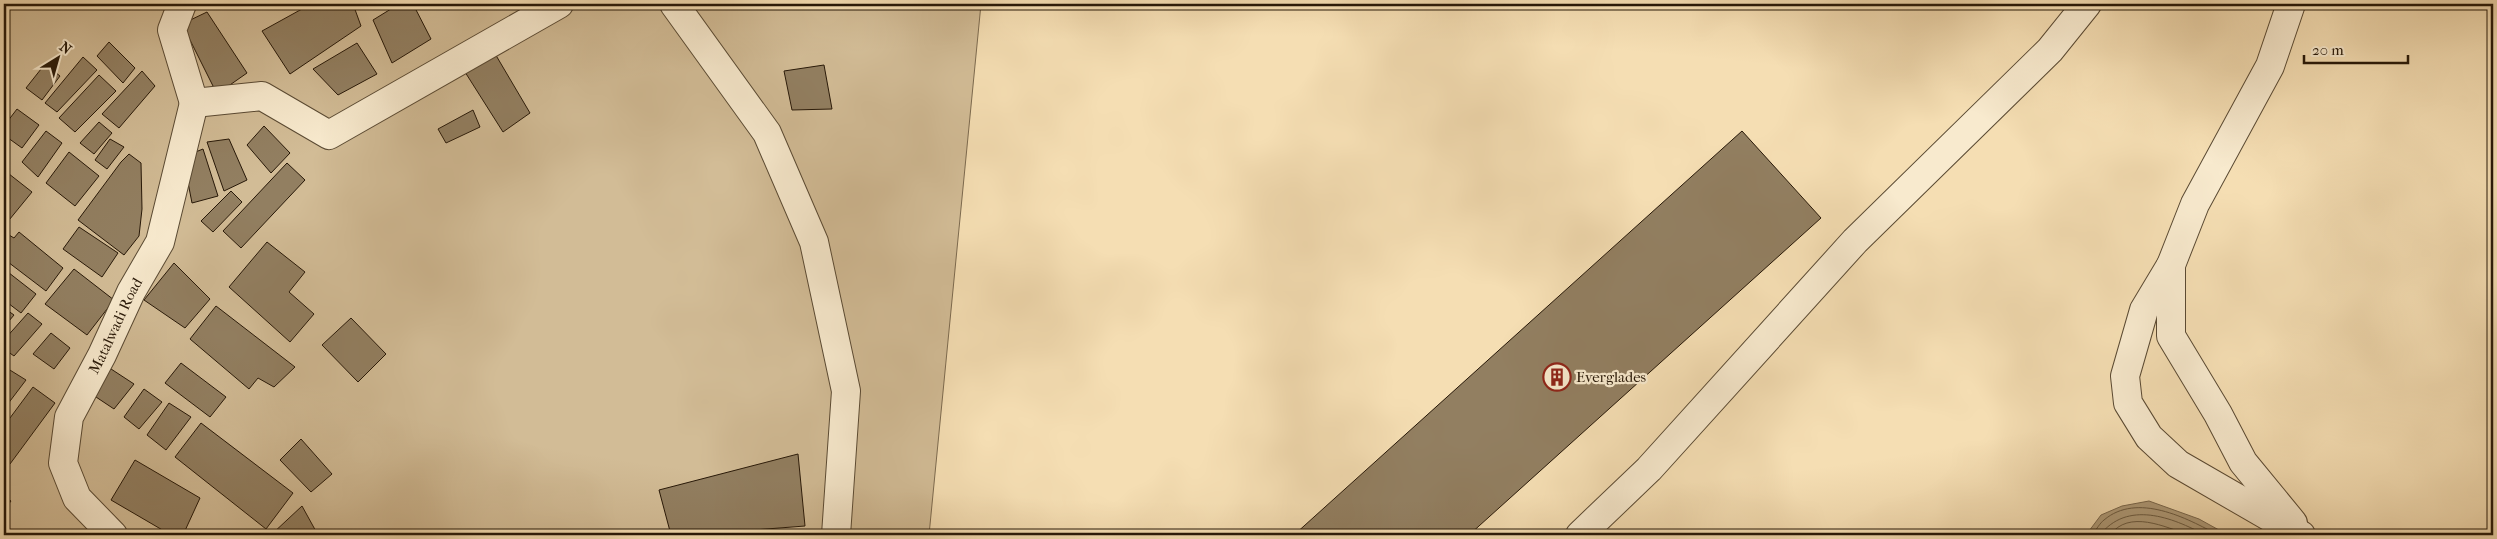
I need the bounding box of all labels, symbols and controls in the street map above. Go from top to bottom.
north arrow [32,32,82,82]
scale bar [2304,32,2408,64]
text: N [56,38,75,58]
text: 20 m [2312,41,2344,59]
street label: Matalwadi Road [85,274,147,377]
building icon: Everglades [1542,362,1572,392]
place label: Everglades [1576,368,1647,386]

